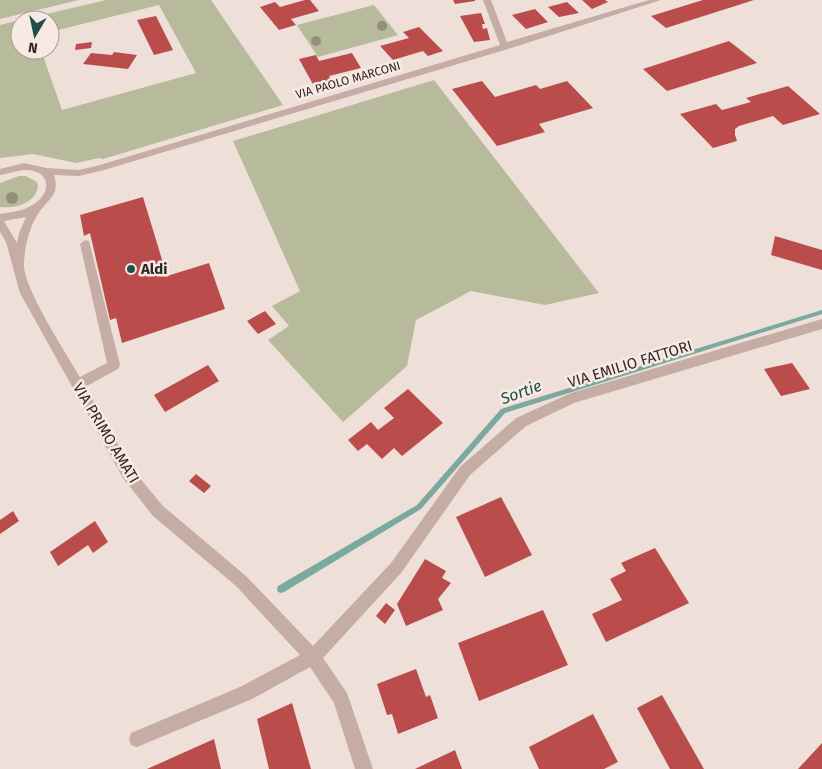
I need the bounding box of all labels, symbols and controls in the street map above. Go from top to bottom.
north arrow [10,10,60,60]
text: N [27,38,39,56]
street label: VIA PAOLO MARCONI [294,58,402,102]
place label: Aldi [140,260,167,278]
marker: Aldi [125,263,137,275]
street label: VIA EMILIO FATTORI [566,337,694,391]
water label: Sortie [497,376,544,409]
street label: VIA PRIMO AMATI [69,380,143,486]

